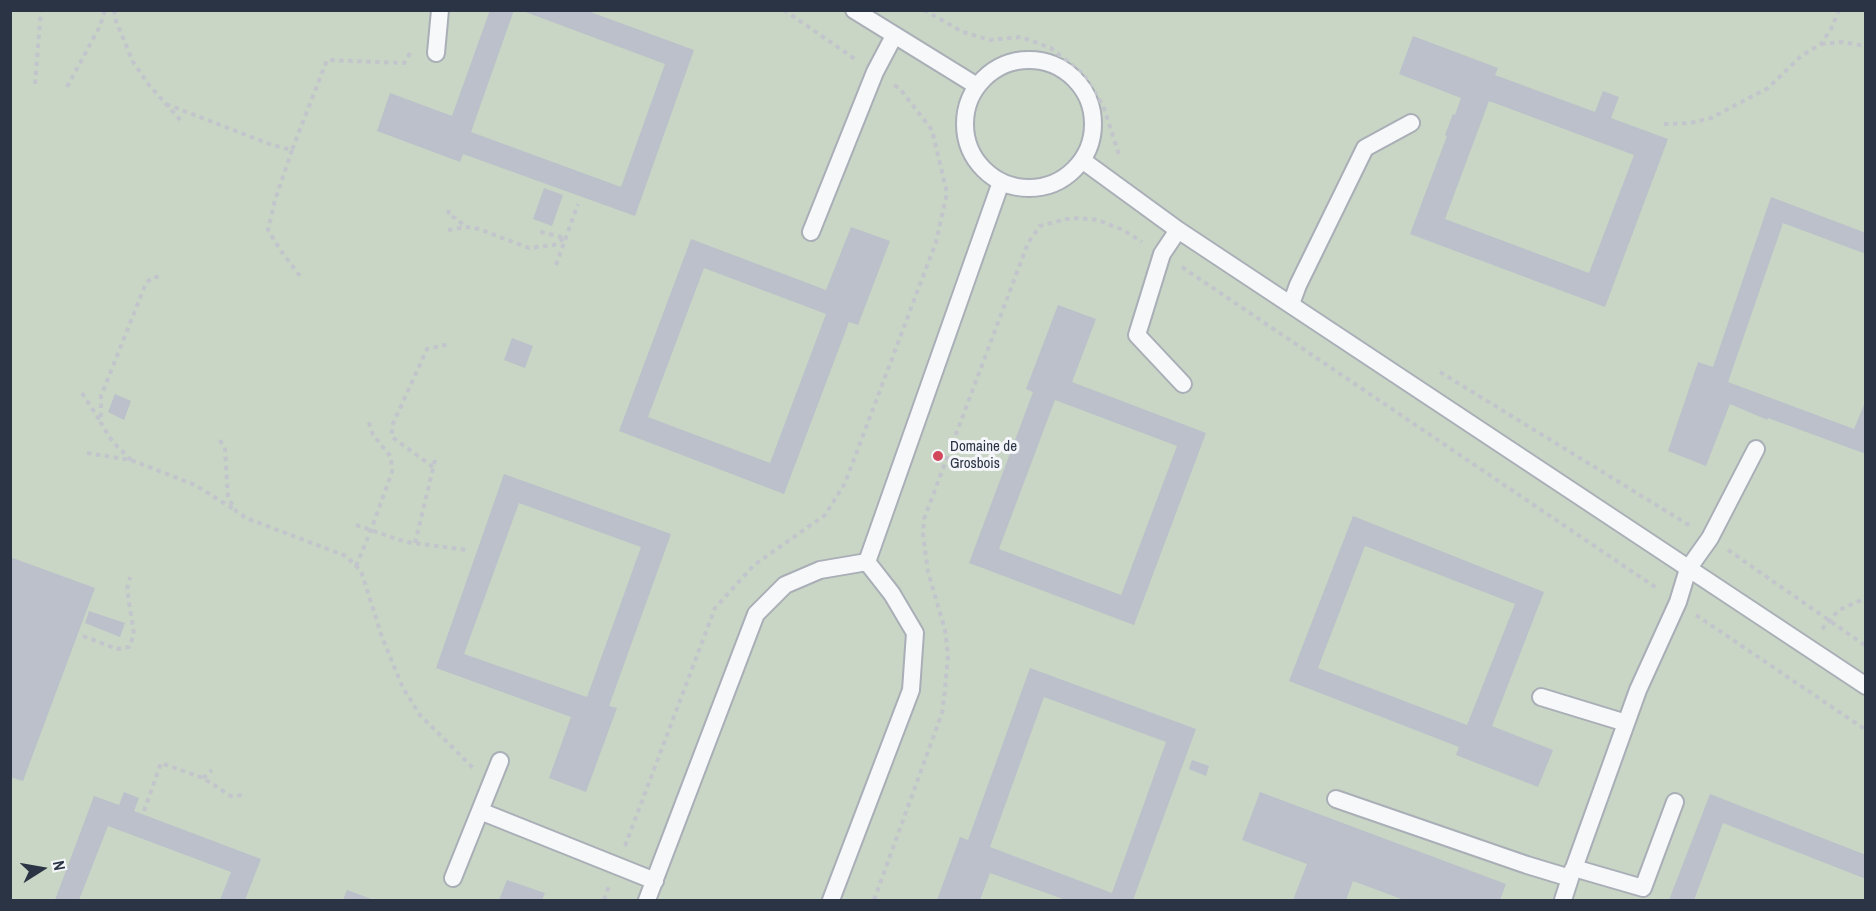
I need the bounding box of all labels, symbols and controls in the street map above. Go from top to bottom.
place label: Domaine de Grosbois [950,438,1017,473]
marker: Domaine de Grosbois [931,449,945,463]
north arrow [12,839,72,899]
text: N [48,859,71,872]

